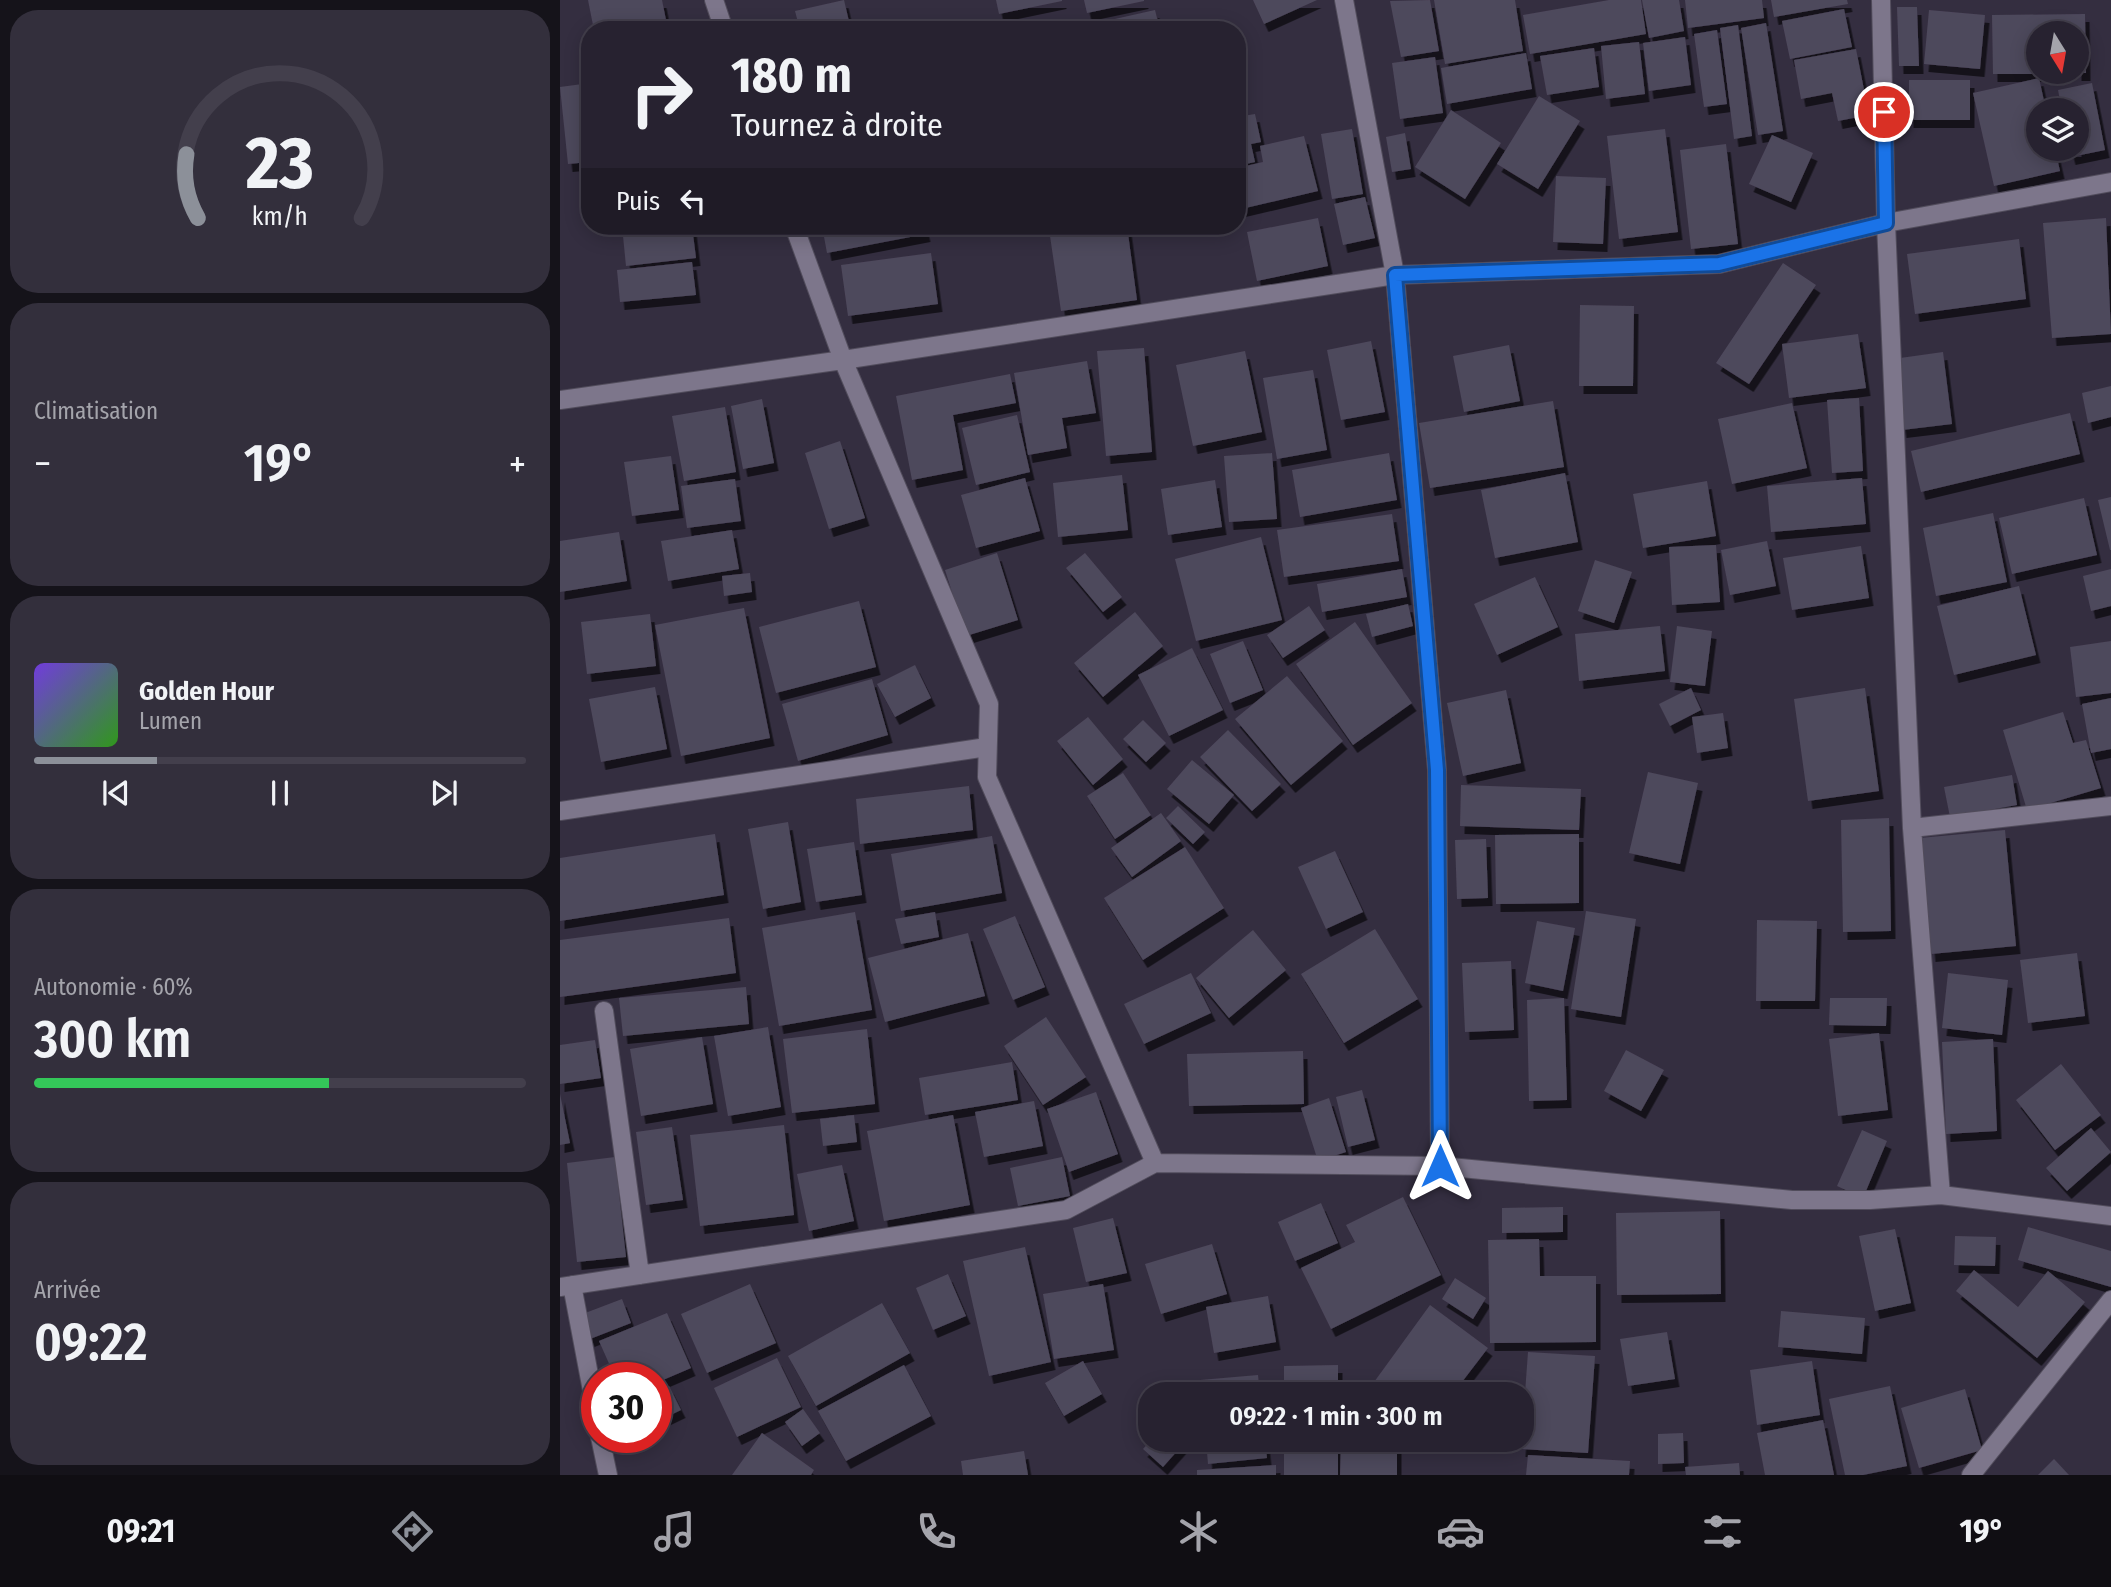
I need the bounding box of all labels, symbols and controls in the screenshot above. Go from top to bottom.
north arrow [2026,21,2090,84]
map controls [2026,21,2089,161]
text: 180 m [731,46,852,105]
icon: right [616,49,707,140]
pin [1854,82,1914,142]
icon: arrive [1865,93,1903,131]
button: layers [2026,98,2089,161]
text: Tournez à droite [731,106,943,144]
text: 23 [245,120,314,207]
icon: left [674,182,712,220]
text: Puis [616,186,660,217]
text: km/h [252,201,308,231]
text: Climatisation [34,397,158,425]
text: 19° [244,432,316,495]
text: − [34,441,51,487]
text: + [509,441,526,487]
text: Golden Hour [139,676,274,707]
text: Lumen [139,707,202,735]
icon: previous [97,774,135,812]
icon: pause [261,774,299,812]
icon: next [425,774,463,812]
text: Autonomie · 60% [34,973,193,1001]
text: 300 km [34,1008,191,1071]
position arrow [1403,1129,1477,1203]
text: Arrivée [34,1276,101,1304]
text: 09:22 [34,1311,148,1374]
speed limit sign: 30 [581,1362,672,1453]
text: 09:22 · 1 min · 300 m [1229,1401,1443,1432]
icon: directions [388,1507,437,1556]
icon: music [650,1507,699,1556]
icon: phone [912,1507,961,1556]
icon: climate [1174,1507,1223,1556]
icon: car [1436,1507,1485,1556]
icon: filters [1698,1507,1747,1556]
text: 09:21 [106,1512,175,1550]
text: 19° [1959,1512,2005,1550]

